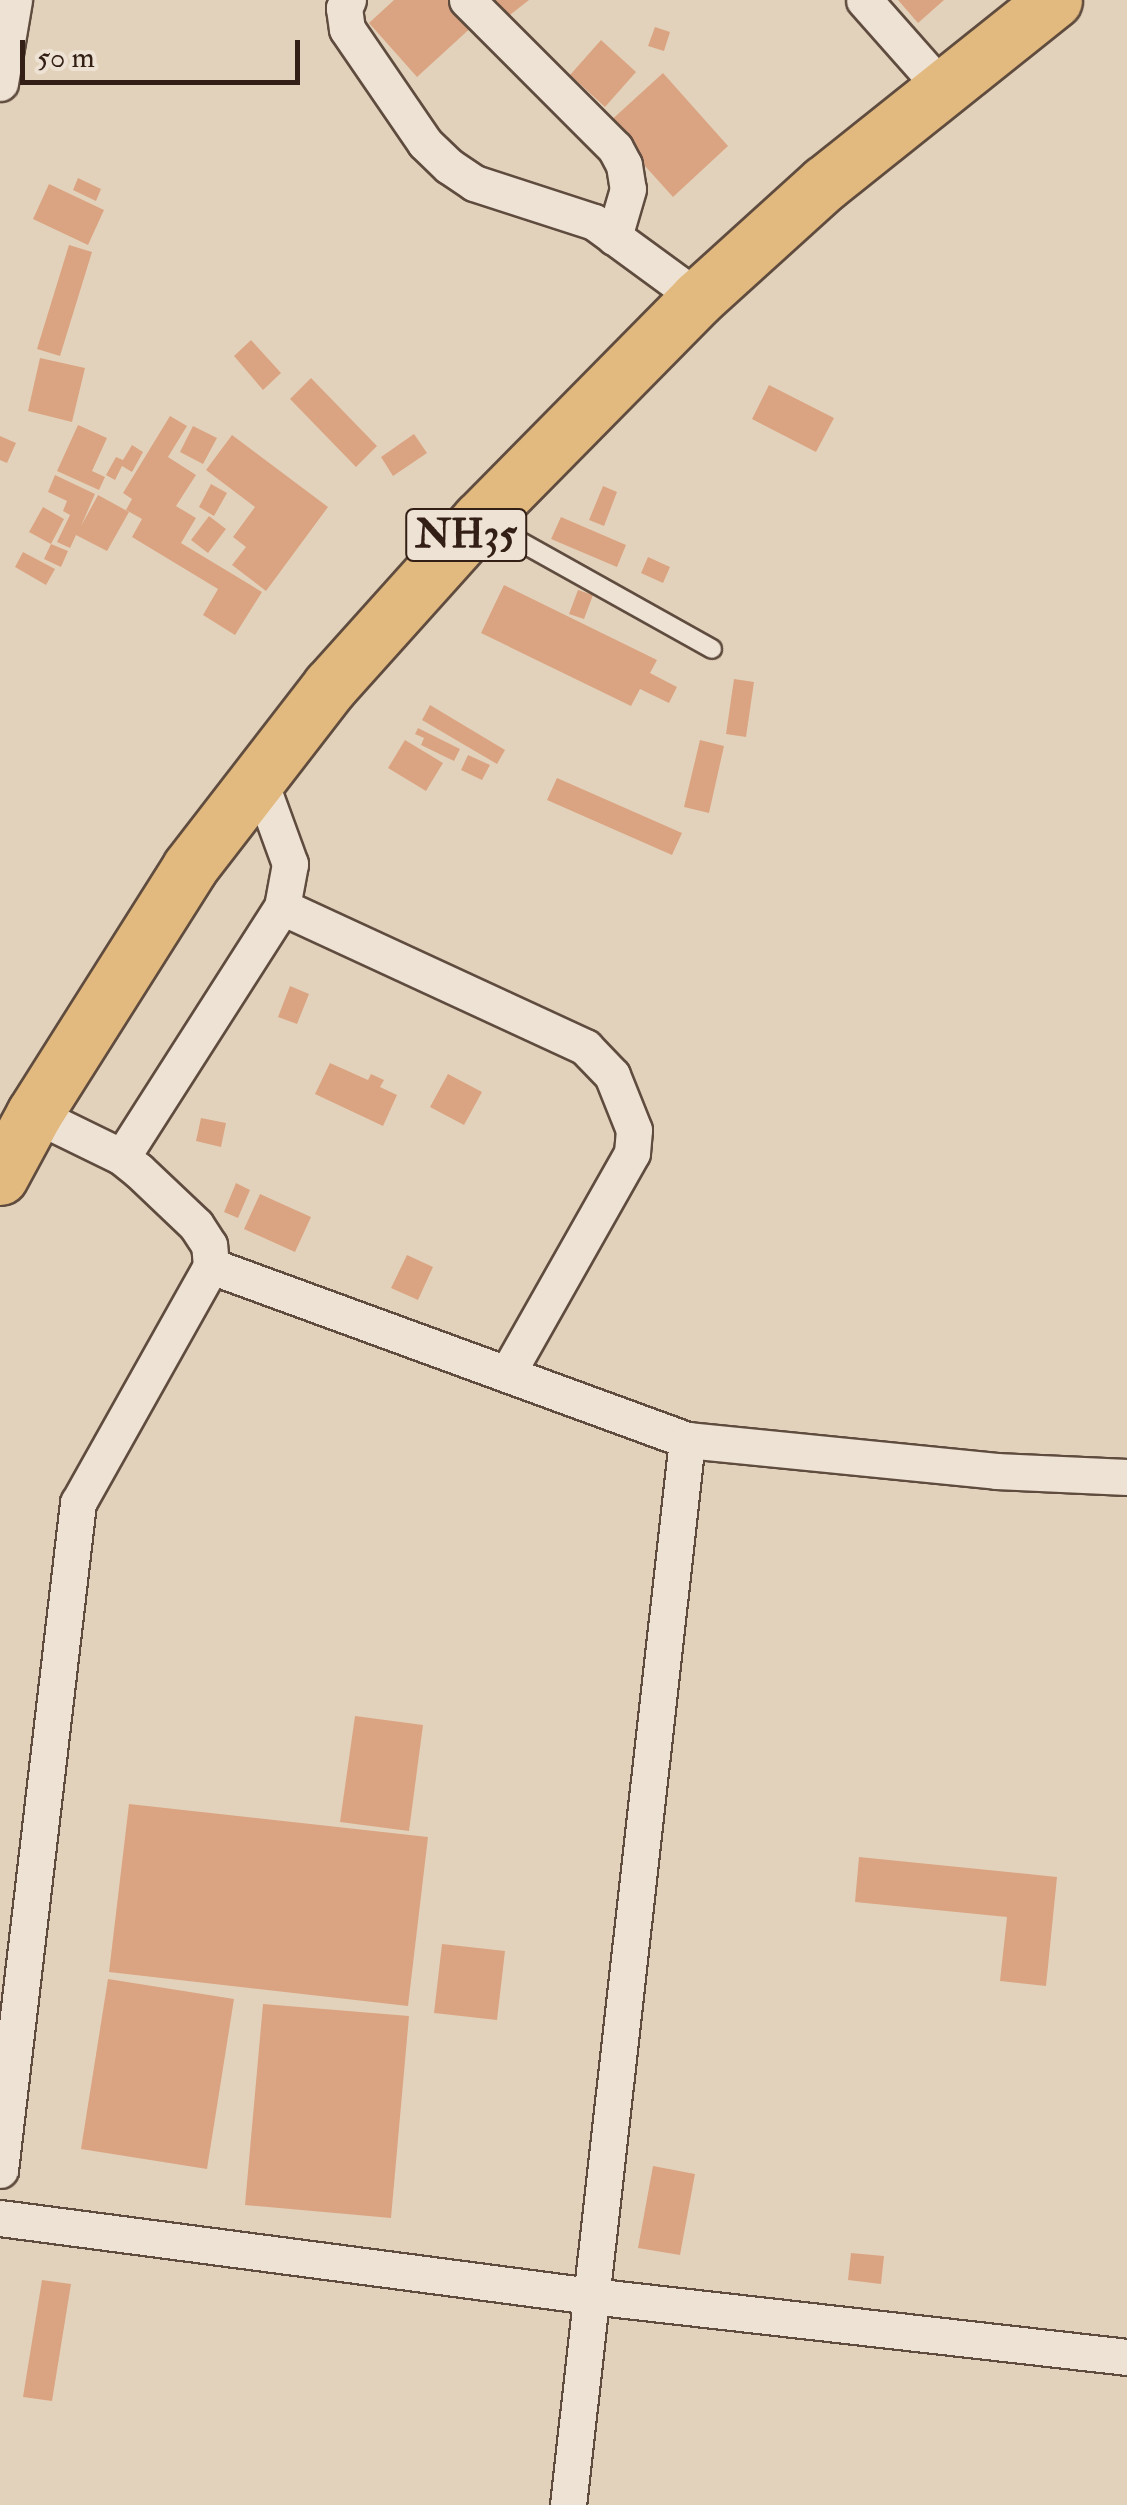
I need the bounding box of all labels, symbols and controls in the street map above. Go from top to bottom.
scale bar [25,20,305,82]
text: 50 m [37,39,95,76]
road number: NH35 [404,500,528,570]

